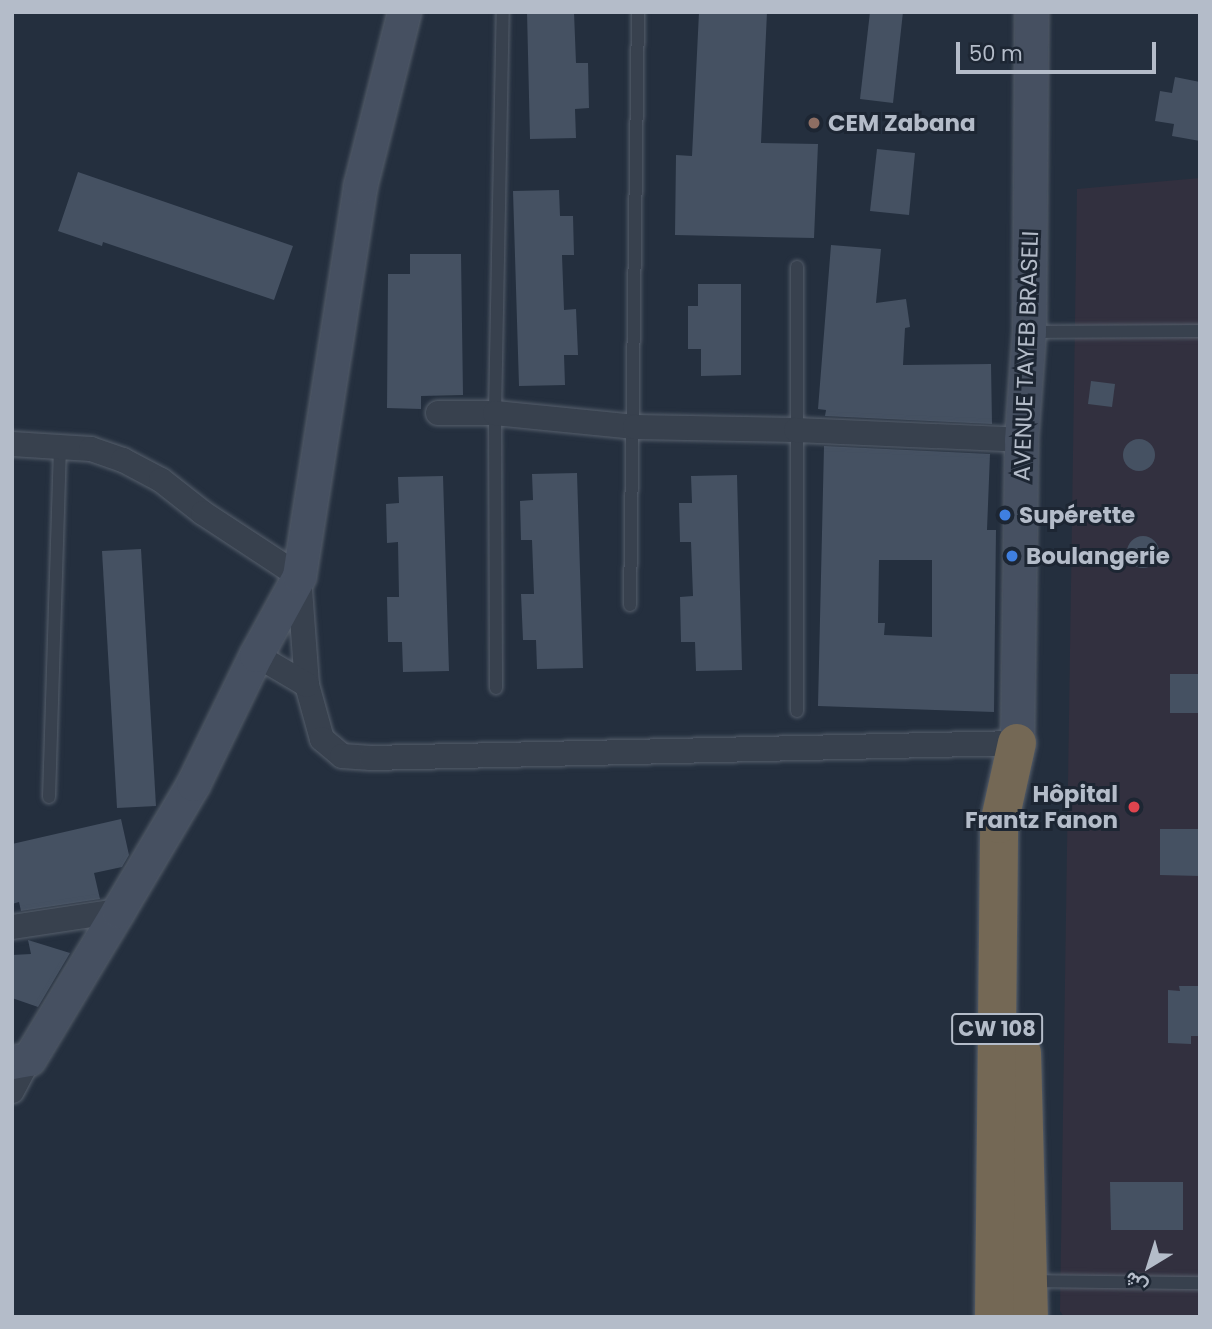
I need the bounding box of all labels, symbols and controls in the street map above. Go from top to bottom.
scale bar [960,28,1160,72]
text: 50 m [969,39,1023,68]
place label: CEM Zabana [828,109,976,137]
marker: CEM Zabana [806,115,822,131]
street label: AVENUE TAYEB BRASELI [1008,230,1044,482]
place label: Supérette [1019,501,1135,529]
marker: Supérette [997,507,1013,523]
place label: Boulangerie [1026,542,1170,570]
marker: Boulangerie [1004,548,1020,564]
place label: Hôpital Frantz Fanon [965,780,1118,834]
marker: Hôpital Frantz Fanon [1124,797,1144,817]
road number: CW 108 [950,1012,1044,1046]
north arrow [1114,1231,1184,1301]
text: ش [1118,1265,1153,1301]

